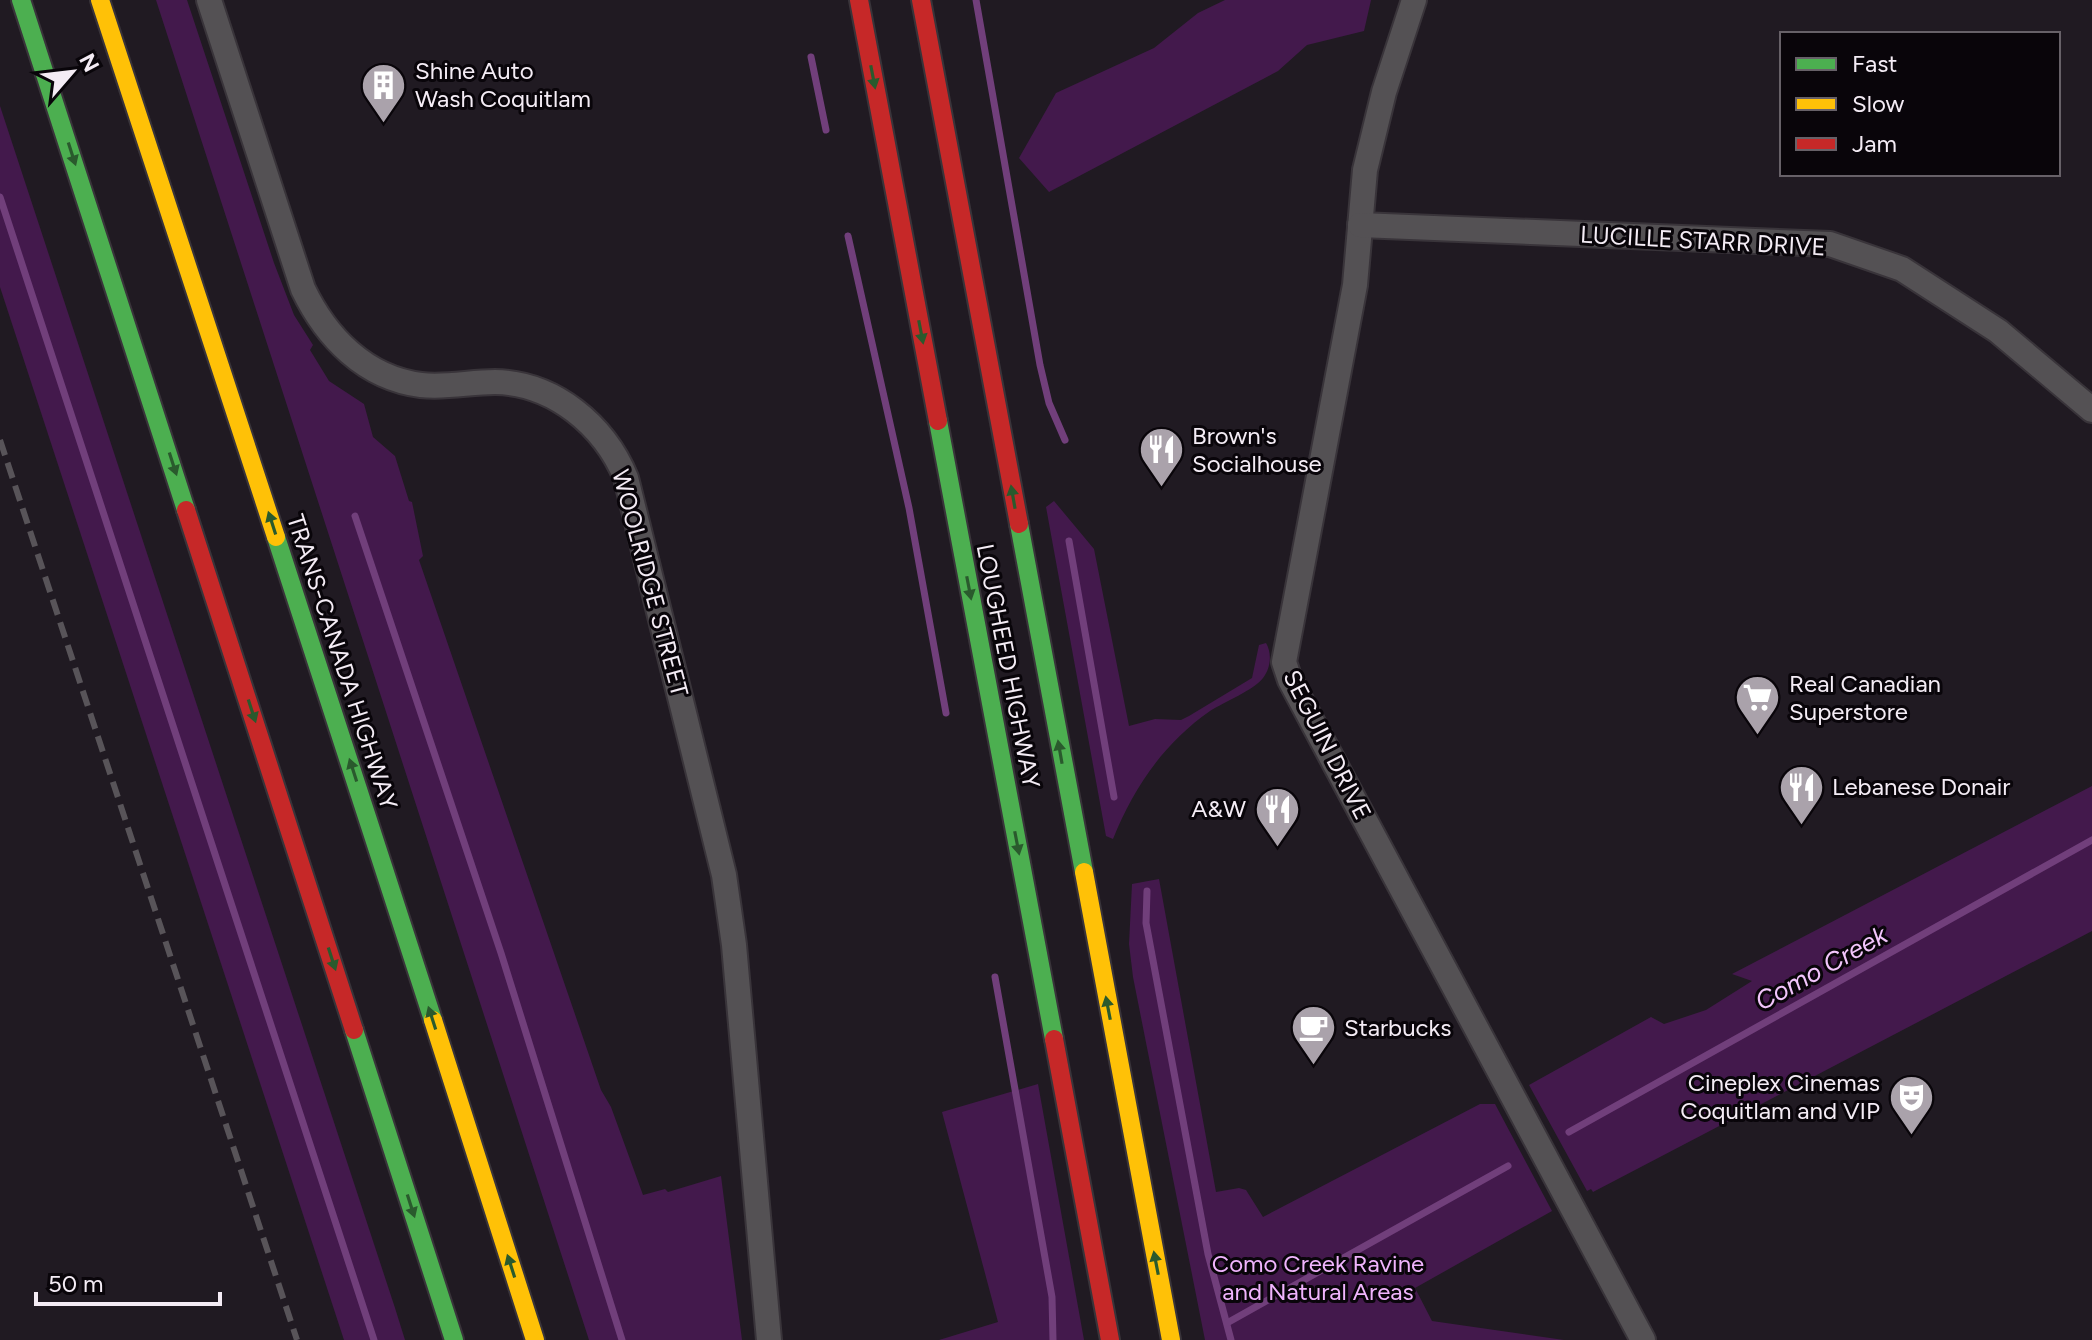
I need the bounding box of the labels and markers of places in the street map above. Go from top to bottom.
place label: Shine Auto Wash Coquitlam [415,56,591,113]
building icon: Shine Auto Wash Coquitlam [360,61,408,124]
place label: Brown's Socialhouse [1192,421,1322,478]
restaurant icon: Brown's Socialhouse [1137,426,1185,489]
place label: Real Canadian Superstore [1789,669,1941,726]
supermarket icon: Real Canadian Superstore [1734,674,1782,737]
restaurant icon: Lebanese Donair [1777,763,1825,826]
place label: Lebanese Donair [1832,772,2010,801]
restaurant icon: A&W [1253,785,1301,848]
place label: A&W [1191,794,1246,823]
cafe icon: Starbucks [1289,1004,1337,1067]
place label: Starbucks [1344,1013,1451,1042]
place label: Cineplex Cinemas Coquitlam and VIP [1680,1068,1880,1125]
theatre icon: Cineplex Cinemas Coquitlam and VIP [1887,1073,1935,1136]

